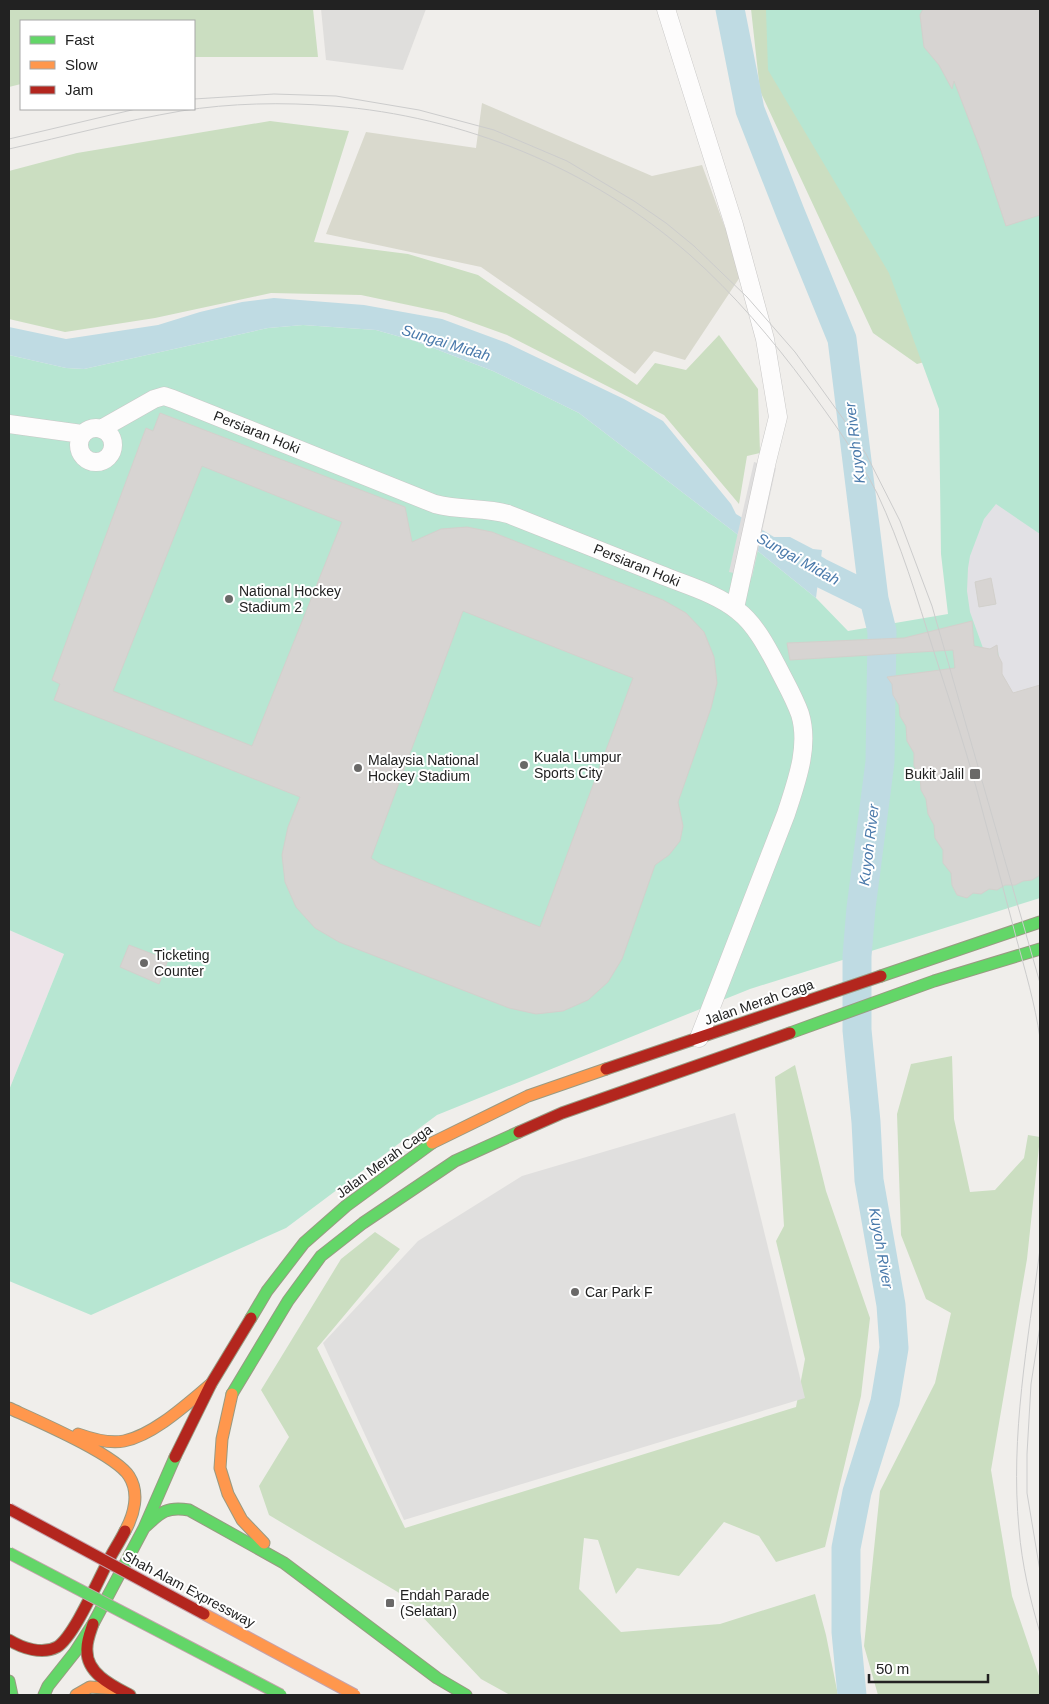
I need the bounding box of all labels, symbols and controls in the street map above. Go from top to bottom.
legend [20,20,195,110]
text: Fast [65,31,95,48]
text: Slow [65,56,98,73]
text: Jam [65,81,93,98]
water label: Sungai Midah [400,321,492,364]
water label: Kuyoh River [841,400,868,485]
street label: Persiaran Hoki [211,407,303,457]
water label: Sungai Midah [754,529,842,588]
street label: Persiaran Hoki [591,540,683,590]
place label: National Hockey Stadium 2 [239,583,341,615]
marker: National Hockey Stadium 2 [223,593,235,605]
place label: Kuala Lumpur Sports City [534,749,622,781]
place label: Malaysia National Hockey Stadium [368,752,479,784]
marker: Kuala Lumpur Sports City [518,759,530,771]
marker: Malaysia National Hockey Stadium [352,762,364,774]
place label: Bukit Jalil [905,766,964,782]
marker: Bukit Jalil [968,767,982,781]
water label: Kuyoh River [855,802,882,887]
place label: Ticketing Counter [154,947,210,979]
marker: Ticketing Counter [138,957,150,969]
street label: Jalan Merah Caga [702,976,816,1028]
street label: Jalan Merah Caga [333,1121,435,1201]
water label: Kuyoh River [866,1206,897,1291]
place label: Car Park F [585,1284,653,1300]
marker: Car Park F [569,1286,581,1298]
street label: Shah Alam Expressway [120,1547,258,1631]
place label: Endah Parade (Selatan) [400,1587,490,1619]
marker: Endah Parade (Selatan) [384,1597,396,1609]
scale bar [869,1652,988,1684]
text: 50 m [876,1660,909,1677]

